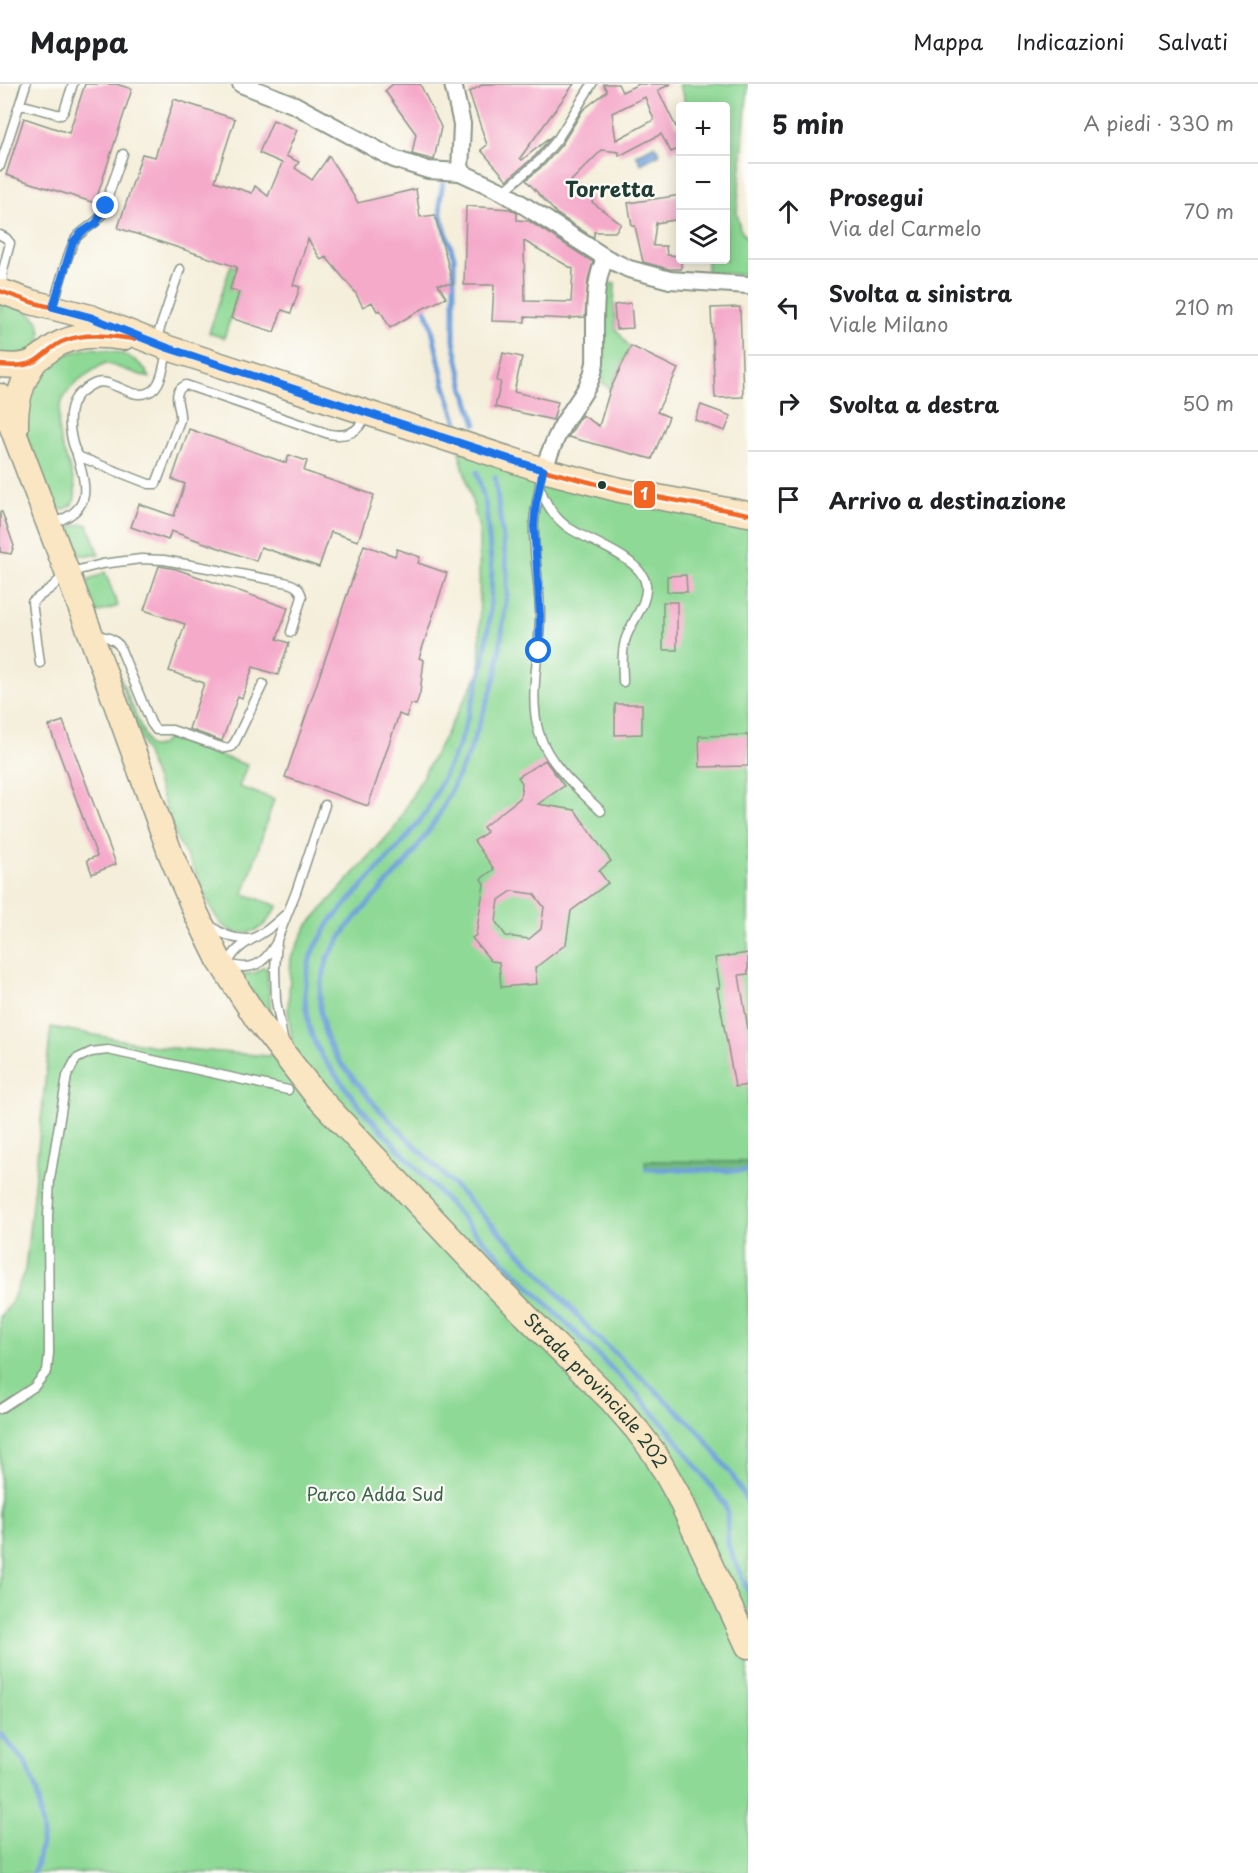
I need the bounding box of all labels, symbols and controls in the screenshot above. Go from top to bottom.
text: Mappa [30,20,128,63]
text: Mappa [913,25,983,57]
text: Indicazioni [1016,25,1124,57]
text: Salvati [1157,25,1228,57]
map controls [676,102,730,264]
button: + [676,102,730,156]
text: 5 min [772,104,844,143]
text: A piedi · 330 m [1084,108,1234,138]
button: − [676,156,730,210]
district label: Torretta [565,172,655,204]
text: Prosegui [829,180,923,213]
route end [92,192,118,218]
icon: ahead [772,195,805,228]
text: 70 m [1184,196,1234,226]
button: layers [676,210,730,264]
text: Via del Carmelo [829,213,981,243]
text: Svolta a sinistra [829,276,1012,309]
icon: left [772,291,805,324]
text: 210 m [1175,292,1234,322]
text: Viale Milano [829,309,948,339]
icon: right [772,387,805,420]
text: Svolta a destra [829,387,999,420]
text: 50 m [1182,388,1234,418]
unlabelled marker [596,479,608,491]
line badge: 1 [633,480,656,509]
text: 1 [640,481,648,505]
icon: arrive [772,483,805,516]
text: Arrivo a destinazione [829,483,1066,516]
route start [525,637,551,663]
street label: Strada provinciale 202 [518,1306,675,1473]
park label: Parco Adda Sud [306,1480,444,1507]

